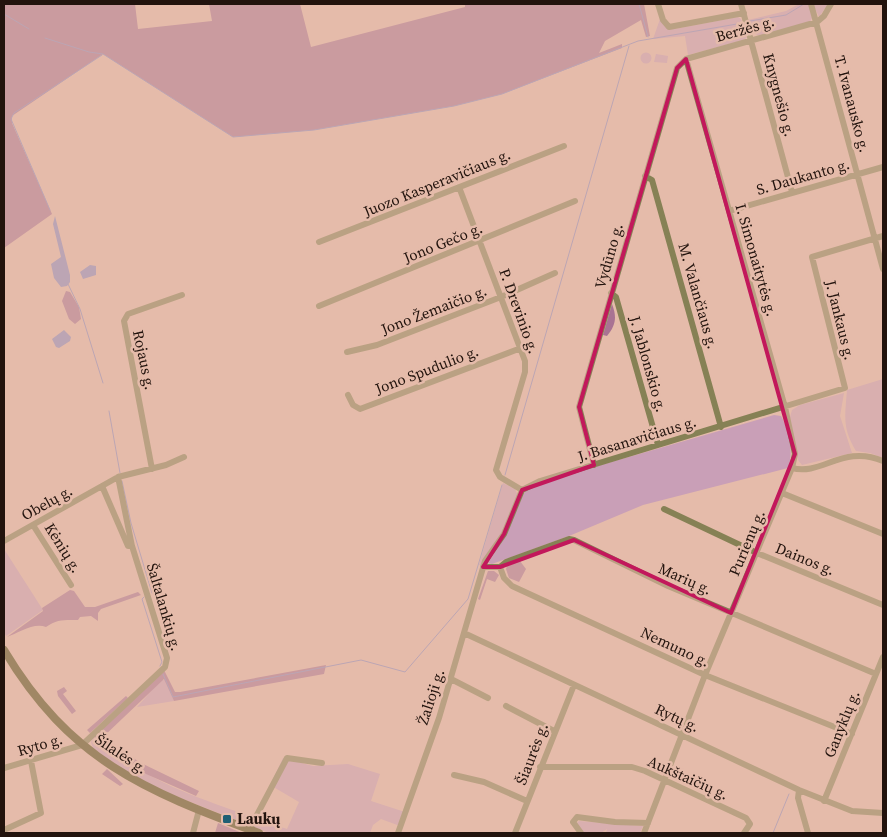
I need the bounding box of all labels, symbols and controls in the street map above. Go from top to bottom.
street label: Beržės g. [713,10,777,47]
street label: Knygnešio g. [758,51,801,139]
street label: T. Ivanausko g. [829,53,875,155]
street label: Juozo Kasperavičiaus g. [359,143,513,222]
street label: S. Daukanto g. [754,153,852,200]
street label: I. Simonaitytės g. [730,201,783,319]
street label: Jono Gečo g. [399,217,485,268]
street label: Vydūno g. [589,221,628,291]
street label: M. Valančiaus g. [673,241,724,351]
street label: P. Drevinio g. [494,265,545,356]
street label: J. Jankaus g. [820,277,861,362]
street label: Jono Žemaičio g. [377,280,490,340]
street label: J. Jablonskio g. [624,312,672,414]
street label: Rojaus g. [128,328,161,392]
street label: Jono Spudulio g. [371,340,482,399]
street label: J. Basanavičiaus g. [574,411,699,467]
street label: Obelų g. [17,480,76,525]
street label: Purienų g. [723,507,770,579]
street label: Kėnių g. [40,519,87,577]
street label: Dainos g. [772,537,838,580]
street label: Marių g. [655,558,715,600]
street label: Šaltalankių g. [142,560,187,653]
street label: Nemuno g. [637,621,713,672]
street label: Žalioji g. [412,666,449,727]
street label: Ganyklų g. [819,687,865,761]
street label: Rytų g. [652,698,703,737]
street label: Šiaurės g. [510,720,553,788]
street label: Ryto g. [15,728,65,761]
street label: Šilalės g. [91,729,151,779]
street label: Aukštaičių g. [645,750,732,805]
place label: Laukų [237,808,280,829]
marker: Laukų [221,813,233,825]

